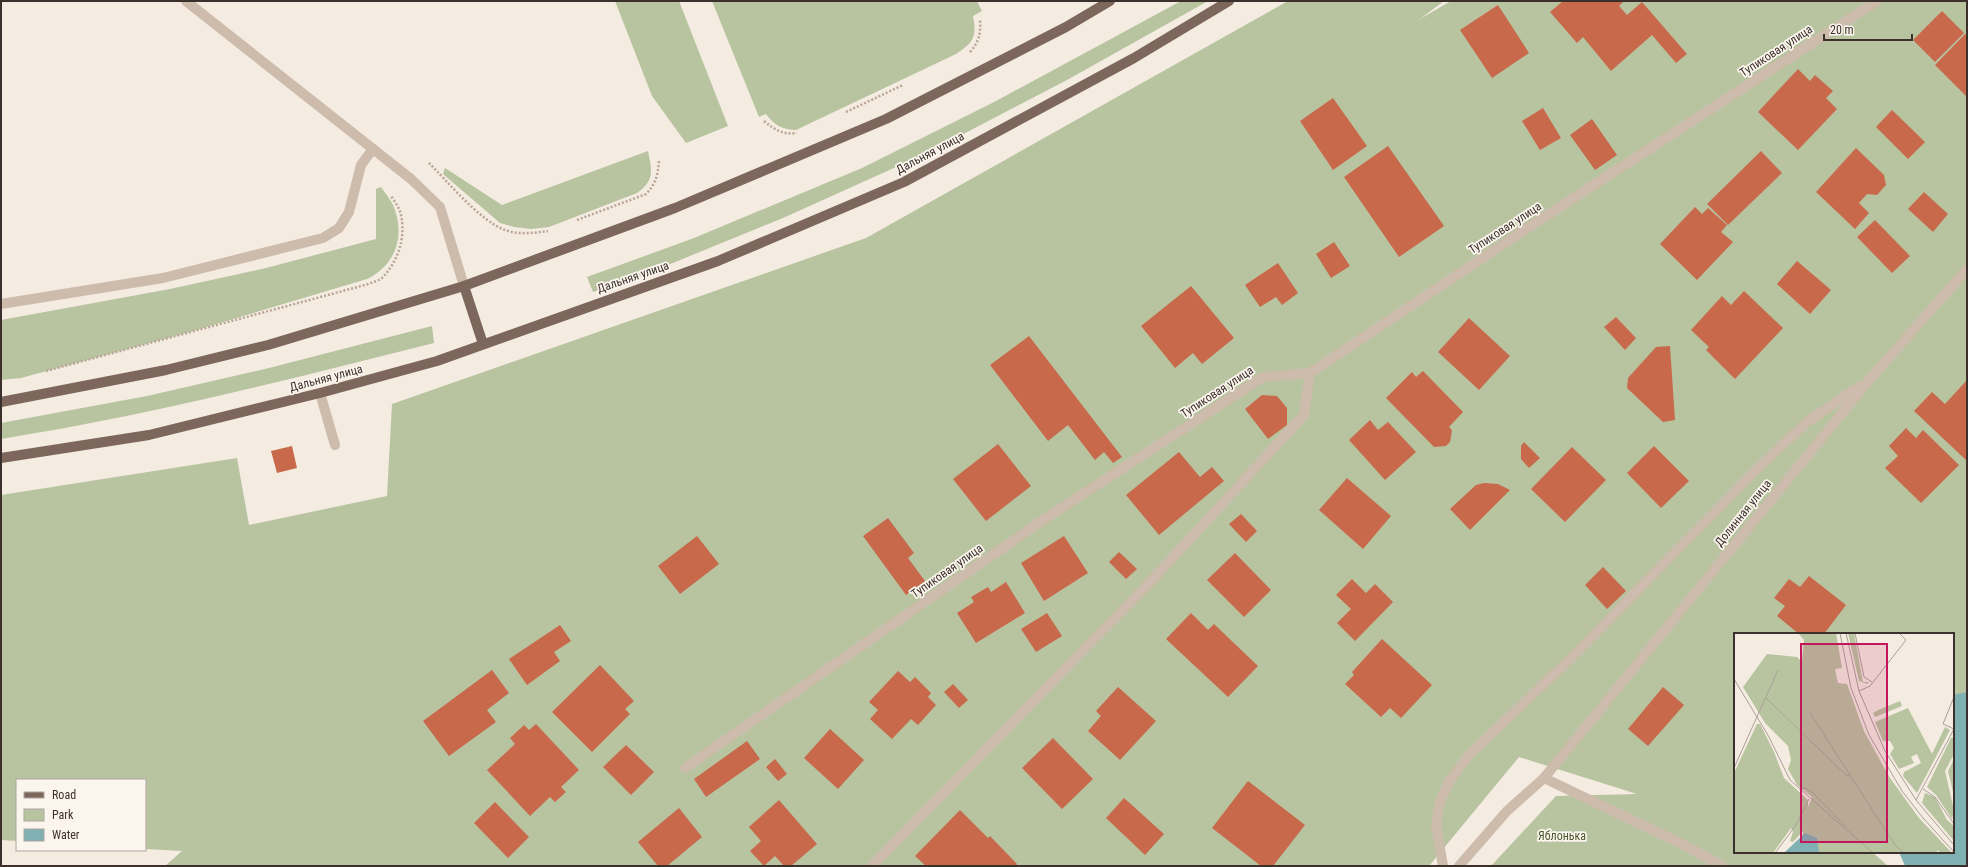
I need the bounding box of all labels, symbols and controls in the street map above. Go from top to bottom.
scale bar [1824,16,1912,42]
street label: Тупиковая улица [1737,22,1815,80]
text: 20 m [1830,23,1854,37]
street label: Дальняя улица [894,129,967,177]
street label: Тупиковая улица [1466,199,1544,257]
street label: Дальняя улица [595,258,671,296]
street label: Дальняя улица [288,361,364,394]
street label: Тупиковая улица [1178,363,1256,421]
street label: Долинная улица [1712,477,1774,549]
street label: Тупиковая улица [909,541,986,601]
inset map [1734,633,1954,853]
legend [16,779,146,851]
text: Road [52,788,76,802]
text: Park [52,808,74,822]
text: Water [52,828,80,842]
park label: Яблонька [1538,829,1586,843]

